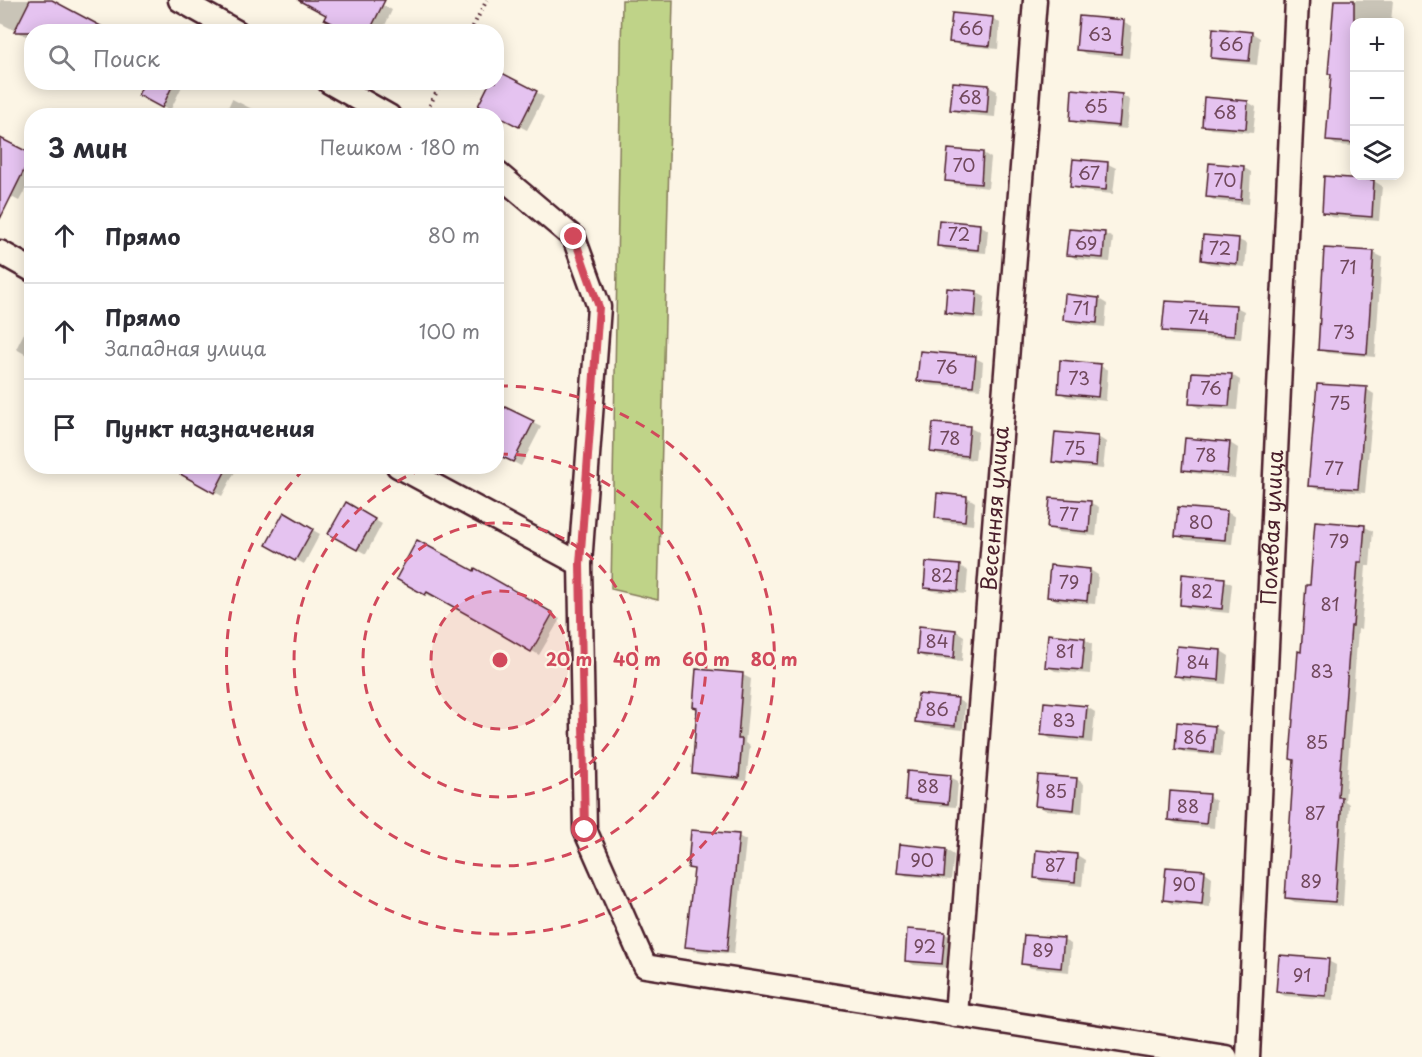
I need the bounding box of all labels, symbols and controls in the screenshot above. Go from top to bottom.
house number: 66 [959,14,983,41]
map controls [1350,18,1404,180]
button: + [1350,18,1404,72]
house number: 63 [1088,20,1112,47]
search box [24,24,504,90]
house number: 66 [1219,30,1243,57]
icon: search [45,41,78,74]
text: Поиск [93,41,160,74]
button: − [1350,72,1404,126]
house number: 68 [958,83,982,110]
house number: 65 [1084,92,1108,119]
house number: 68 [1213,98,1237,125]
button: layers [1350,126,1404,180]
text: 3 мин [48,128,128,167]
text: Пешком · 180 m [320,132,480,162]
house number: 70 [953,151,975,178]
house number: 67 [1078,159,1100,186]
house number: 70 [1214,166,1236,193]
icon: ahead [48,219,81,252]
text: Прямо [105,219,180,252]
text: 80 m [428,220,480,250]
house number: 72 [948,220,970,247]
route end [560,223,586,249]
house number: 69 [1075,229,1097,256]
house number: 72 [1209,234,1231,261]
house number: 71 [1340,253,1356,280]
house number: 71 [1073,294,1089,321]
text: Прямо [105,300,180,333]
house number: 74 [1188,303,1210,330]
icon: ahead [48,315,81,348]
text: 100 m [419,316,480,346]
house number: 73 [1333,318,1355,345]
text: Западная улица [105,333,266,363]
house number: 76 [936,353,958,380]
house number: 73 [1068,364,1090,391]
house number: 76 [1200,374,1222,401]
house number: 75 [1330,389,1351,416]
icon: arrive [48,411,81,444]
text: Пункт назначения [105,411,315,444]
house number: 78 [940,424,961,451]
street label: Весенняя улица [971,424,1016,592]
house number: 75 [1065,434,1086,461]
house number: 78 [1196,441,1217,468]
street label: Полевая улица [1251,448,1290,606]
house number: 77 [1324,454,1344,481]
house number: 77 [1059,500,1079,527]
house number: 80 [1189,508,1213,535]
house number: 79 [1329,527,1349,554]
house number: 82 [931,561,953,588]
house number: 79 [1059,568,1079,595]
house number: 82 [1191,577,1213,604]
house number: 81 [1320,590,1340,617]
house number: 84 [925,627,949,654]
house number: 81 [1055,637,1075,664]
text: 20 m [546,645,592,672]
text: 40 m [613,645,661,672]
text: 60 m [682,645,730,672]
text: 80 m [750,645,798,672]
house number: 84 [1186,648,1210,675]
centre of rings [490,650,510,670]
house number: 83 [1311,657,1333,684]
house number: 86 [925,695,949,722]
house number: 83 [1053,706,1075,733]
house number: 86 [1183,723,1207,750]
house number: 85 [1306,728,1328,755]
house number: 88 [917,772,939,799]
house number: 85 [1045,777,1067,804]
house number: 88 [1177,792,1199,819]
house number: 87 [1305,799,1325,826]
route start [571,816,597,842]
house number: 90 [910,846,934,873]
house number: 87 [1045,851,1065,878]
house number: 89 [1300,867,1322,894]
house number: 90 [1172,870,1196,897]
house number: 92 [914,932,936,959]
house number: 89 [1032,936,1054,963]
house number: 91 [1293,961,1311,988]

